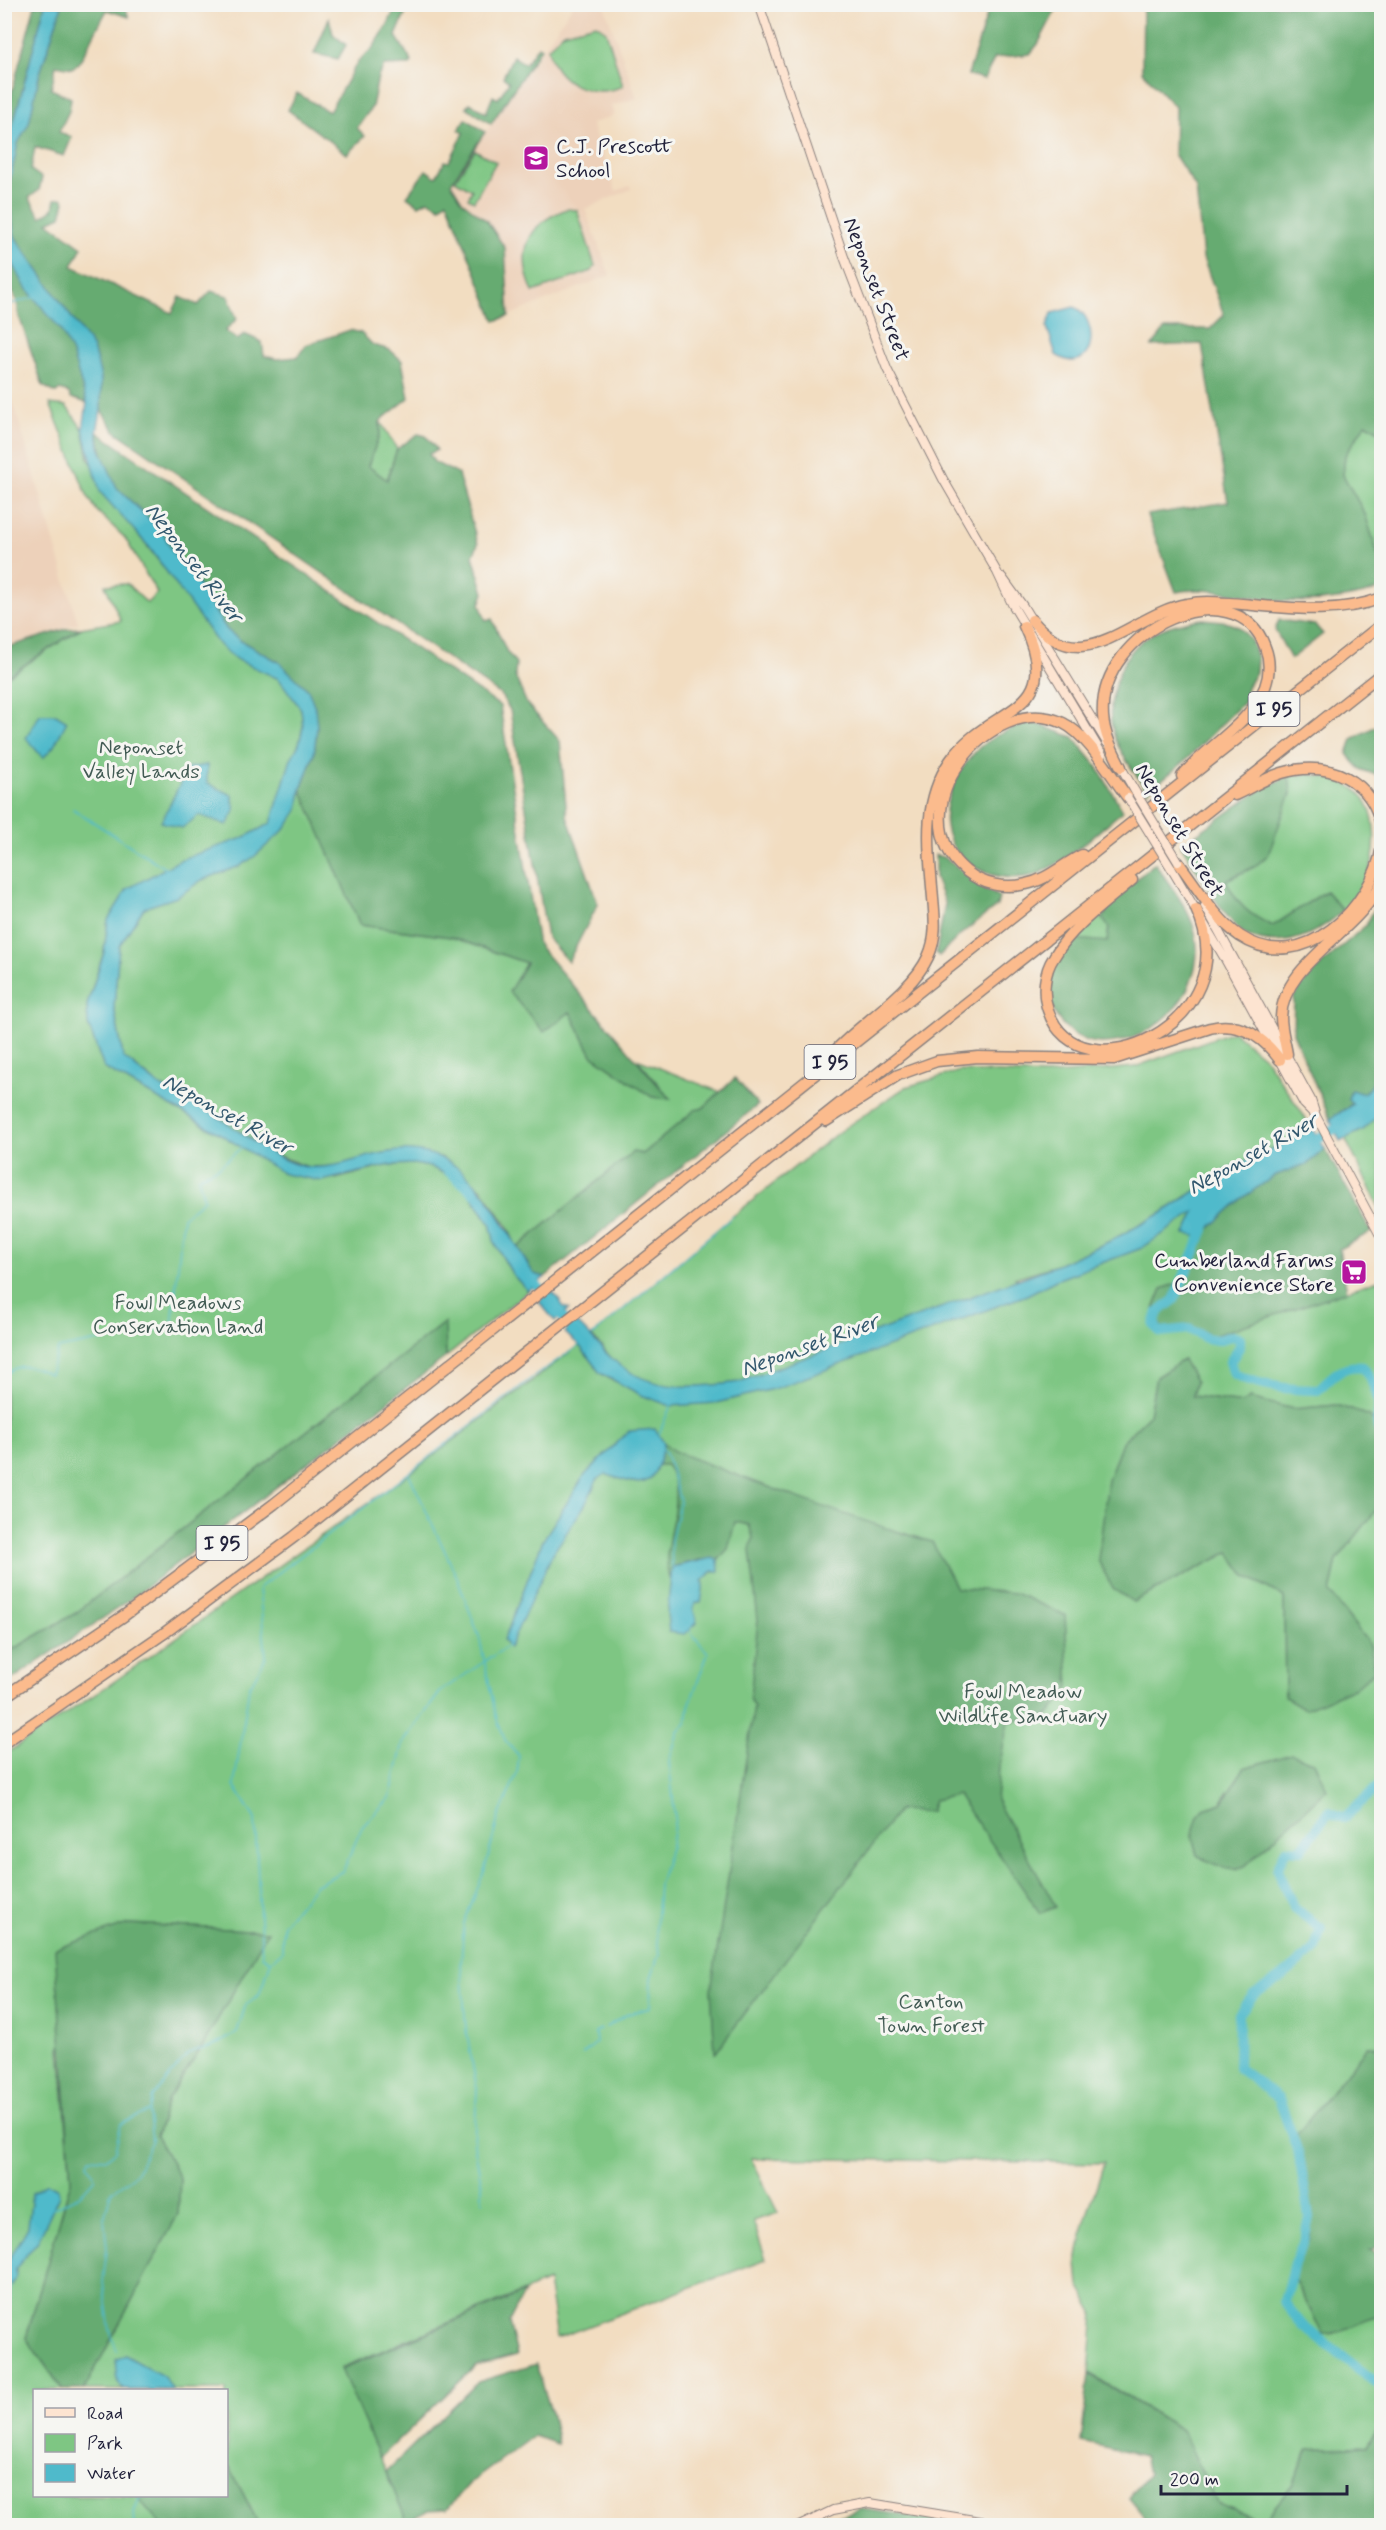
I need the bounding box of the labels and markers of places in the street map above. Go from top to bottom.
place label: C.J. Prescott School [556,133,673,185]
school or university icon: C.J. Prescott School [521,143,551,173]
place label: Cumberland Farms Convenience Store [1154,1247,1334,1299]
supermarket icon: Cumberland Farms Convenience Store [1339,1257,1369,1287]

